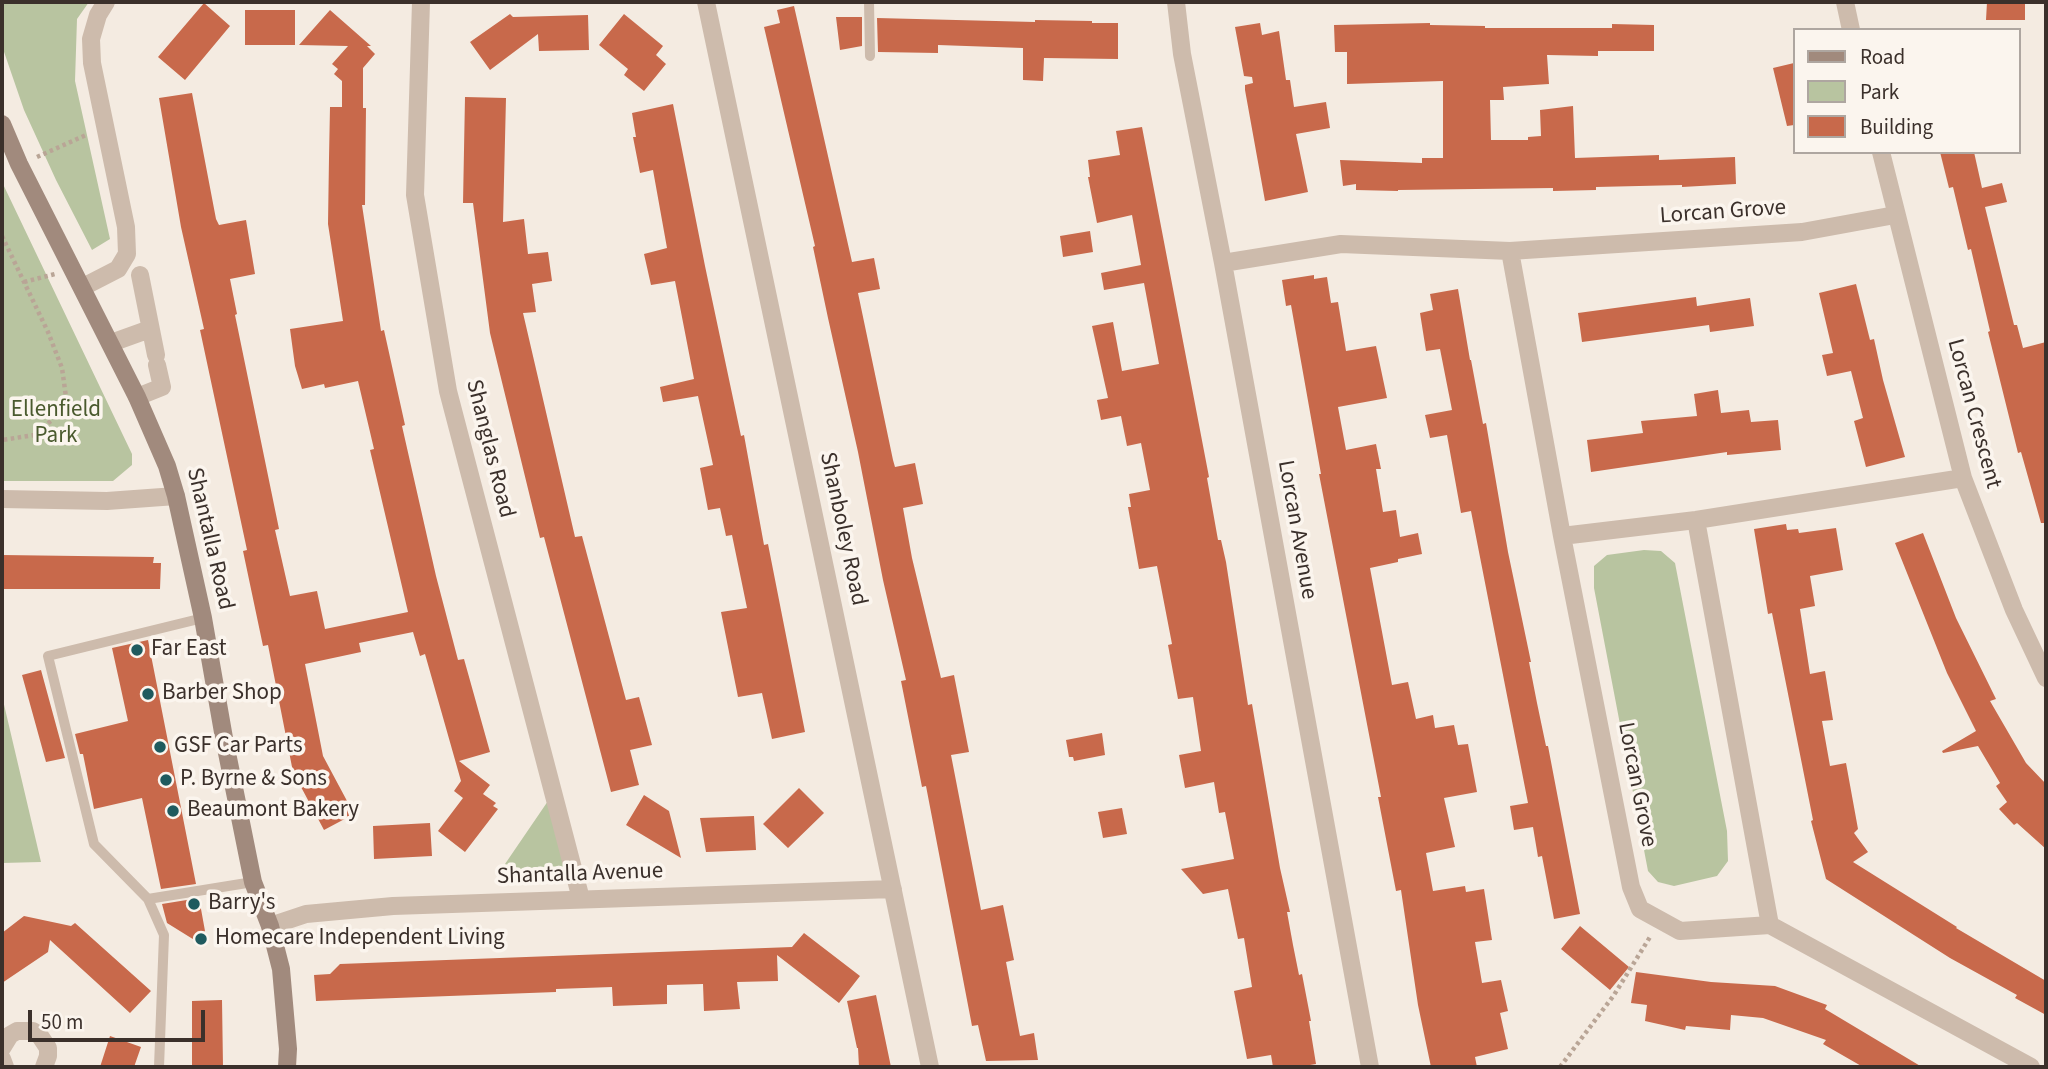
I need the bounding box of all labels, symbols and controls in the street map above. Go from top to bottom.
legend [1792,28,2020,154]
text: Road [1860,42,1905,72]
text: Park [1860,77,1899,107]
text: Building [1860,112,1933,142]
street label: Lorcan Grove [1659,195,1787,231]
street label: Lorcan Crescent [1940,336,2006,492]
street label: Shanglas Road [458,377,520,521]
park label: Ellenfield Park [11,397,101,451]
street label: Shanboley Road [812,450,872,608]
street label: Lorcan Avenue [1270,458,1322,602]
street label: Shantalla Road [179,465,239,613]
place label: Far East [151,636,226,664]
marker: Far East [129,642,145,658]
place label: Barber Shop [162,680,282,708]
marker: Barber Shop [140,686,156,702]
street label: Lorcan Grove [1610,720,1662,850]
place label: GSF Car Parts [174,733,303,761]
marker: GSF Car Parts [152,739,168,755]
place label: P. Byrne & Sons [180,766,327,794]
marker: P. Byrne & Sons [158,772,174,788]
place label: Beaumont Bakery [187,797,359,825]
marker: Beaumont Bakery [165,803,181,819]
street label: Shantalla Avenue [496,858,664,892]
place label: Barry's [208,890,275,918]
marker: Barry's [186,896,202,912]
place label: Homecare Independent Living [215,925,505,953]
marker: Homecare Independent Living [193,931,209,947]
scale bar [32,996,208,1040]
text: 50 m [41,1007,83,1037]

